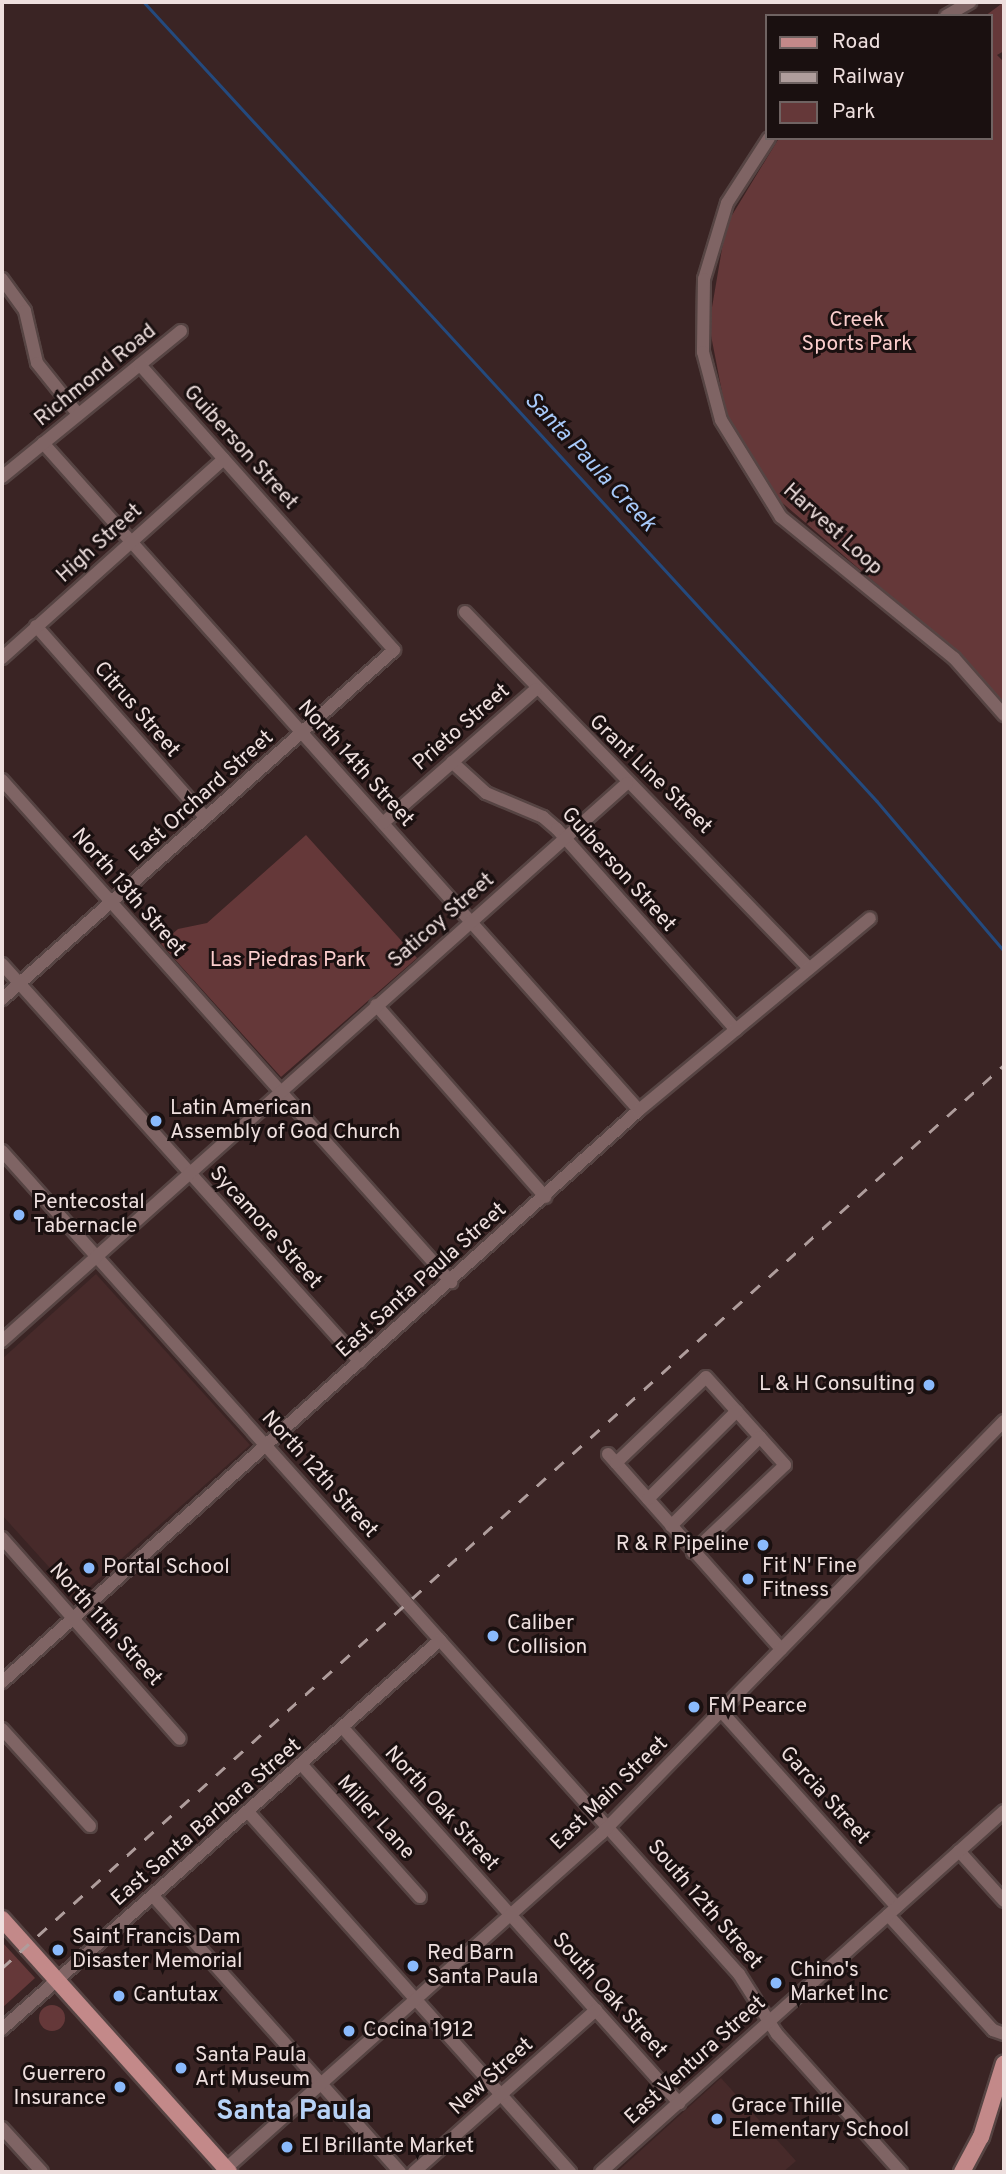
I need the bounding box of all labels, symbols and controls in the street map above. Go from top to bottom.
legend [764,14,992,140]
text: Road [832,29,881,56]
text: Railway [832,64,905,91]
text: Park [832,99,875,126]
park label: Creek Sports Park [802,308,912,358]
street label: Richmond Road [30,319,162,433]
street label: Guiberson Street [177,380,303,516]
water label: Santa Paula Creek [517,387,661,539]
street label: Harvest Loop [777,479,887,581]
street label: High Street [52,499,148,589]
street label: Citrus Street [88,657,184,763]
street label: Prieto Street [408,679,516,777]
street label: North 14th Street [291,695,419,833]
street label: Grant Line Street [583,710,717,840]
street label: East Orchard Street [125,726,279,868]
street label: Guiberson Street [555,802,681,938]
street label: North 13th Street [66,824,190,962]
street label: Saticoy Street [384,868,500,974]
park label: Las Piedras Park [210,948,366,974]
place label: Latin American Assembly of God Church [170,1096,400,1146]
marker: Latin American Assembly of God Church [148,1113,164,1129]
street label: Sycamore Street [203,1162,327,1294]
place label: Pentecostal Tabernacle [33,1190,145,1240]
street label: East Santa Paula Street [332,1198,512,1364]
marker: Pentecostal Tabernacle [11,1207,27,1223]
place label: L & H Consulting [759,1372,915,1398]
marker: L & H Consulting [921,1377,937,1393]
street label: North 12th Street [255,1406,383,1544]
place label: R & R Pipeline [616,1532,749,1558]
marker: R & R Pipeline [755,1537,771,1553]
place label: Fit N' Fine Fitness [762,1554,857,1604]
place label: Portal School [103,1555,230,1581]
street label: North 11th Street [43,1558,167,1692]
marker: Portal School [81,1560,97,1576]
marker: Fit N' Fine Fitness [740,1571,756,1587]
place label: Caliber Collision [507,1611,587,1661]
marker: Caliber Collision [485,1628,501,1644]
place label: FM Pearce [708,1694,807,1720]
marker: FM Pearce [686,1699,702,1715]
street label: East Main Street [546,1732,674,1856]
street label: East Santa Barbara Street [107,1734,307,1912]
street label: North Oak Street [378,1741,504,1877]
street label: Garcia Street [773,1742,875,1850]
street label: Miller Lane [331,1771,419,1865]
street label: South 12th Street [641,1835,767,1975]
place label: Saint Francis Dam Disaster Memorial [72,1925,242,1975]
street label: South Oak Street [546,1928,672,2064]
place label: Red Barn Santa Paula [427,1941,538,1991]
marker: Saint Francis Dam Disaster Memorial [50,1942,66,1958]
marker: Red Barn Santa Paula [405,1958,421,1974]
place label: Chino's Market Inc [790,1958,889,2008]
marker: Chino's Market Inc [768,1975,784,1991]
place label: Cantutax [133,1983,219,2009]
marker: Cantutax [111,1988,127,2004]
street label: East Ventura Street [620,1991,772,2131]
place label: Cocina 1912 [363,2018,474,2044]
marker: Cocina 1912 [341,2023,357,2039]
street label: New Street [445,2033,539,2121]
place label: Santa Paula Art Museum [195,2043,310,2093]
marker: Santa Paula Art Museum [173,2060,189,2076]
place label: Guerrero Insurance [13,2062,106,2112]
marker: Guerrero Insurance [112,2079,128,2095]
place label: Grace Thille Elementary School [731,2094,909,2144]
district label: Santa Paula [216,2095,372,2129]
marker: Grace Thille Elementary School [709,2111,725,2127]
place label: El Brillante Market [301,2134,474,2160]
marker: El Brillante Market [279,2139,295,2155]

